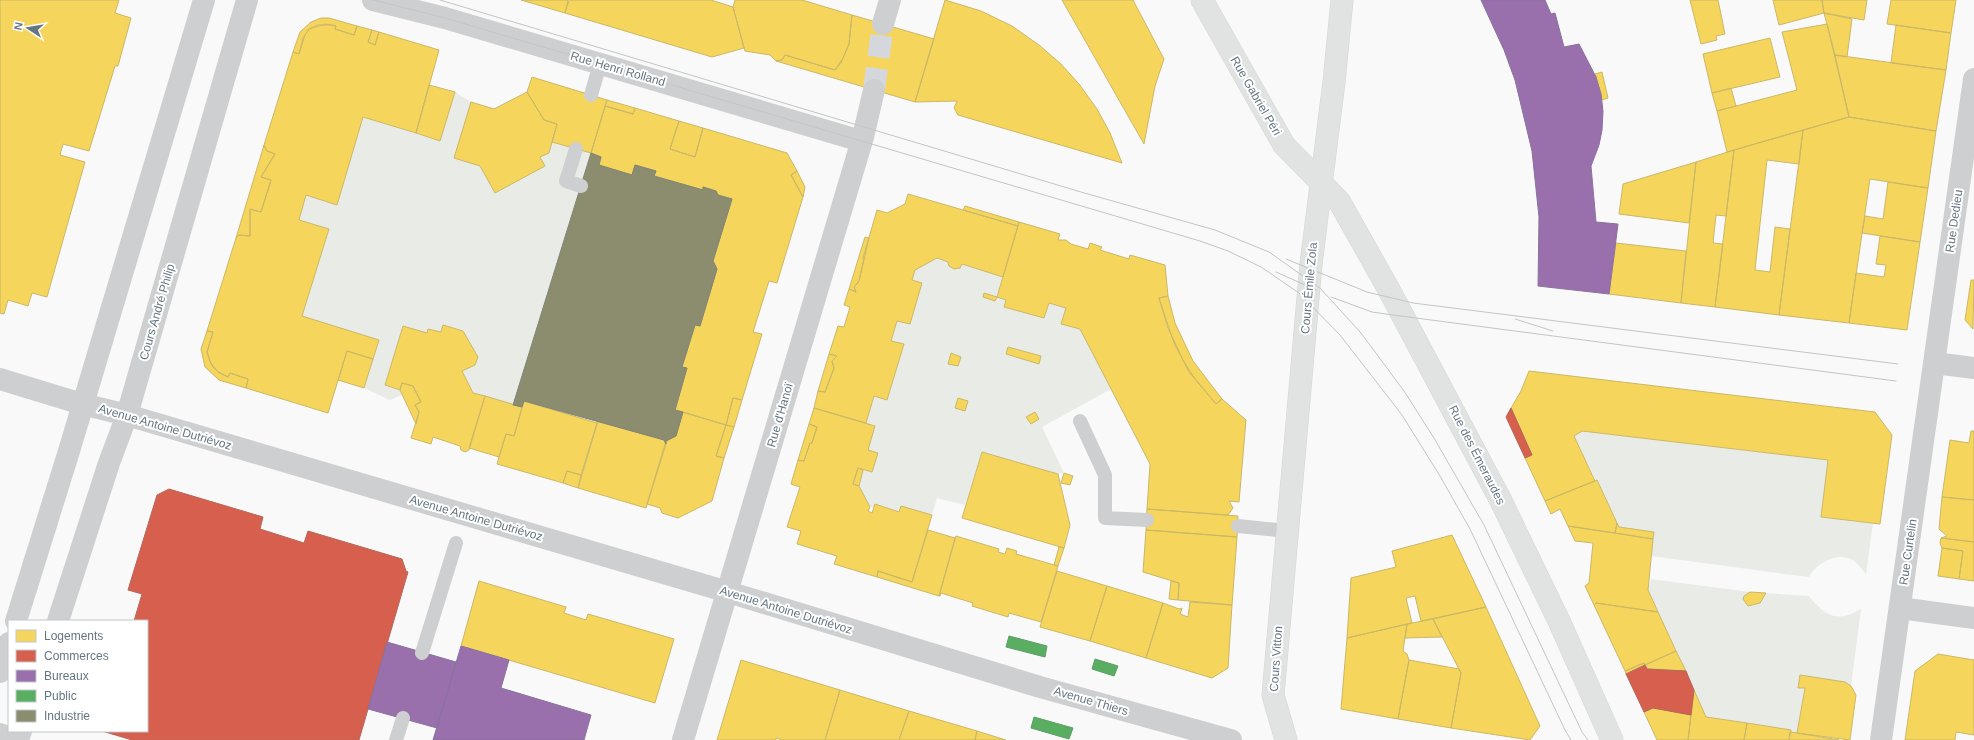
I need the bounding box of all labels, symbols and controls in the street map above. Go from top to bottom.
north arrow [8,8,48,48]
text: N [12,21,25,31]
street label: Rue Henri Rolland [569,49,667,89]
street label: Rue Gabriel Péri [1228,54,1284,138]
street label: Rue Dedieu [1943,189,1965,253]
street label: Cours Émile Zola [1297,241,1320,334]
street label: Cours André Philip [137,262,178,362]
street label: Rue d'Hanoï [764,381,796,449]
street label: Avenue Antoine Dutriévoz [97,401,233,453]
street label: Rue des Émeraudes [1446,403,1509,507]
street label: Avenue Antoine Dutriévoz [408,492,544,544]
street label: Rue Curtelin [1896,518,1920,586]
street label: Avenue Antoine Dutriévoz [718,583,854,637]
legend [8,620,148,732]
street label: Cours Vitton [1267,626,1285,692]
text: Logements [44,629,103,643]
text: Commerces [44,649,109,663]
text: Bureaux [44,669,89,683]
street label: Avenue Thiers [1052,684,1130,718]
text: Public [44,689,77,703]
text: Industrie [44,709,90,723]

